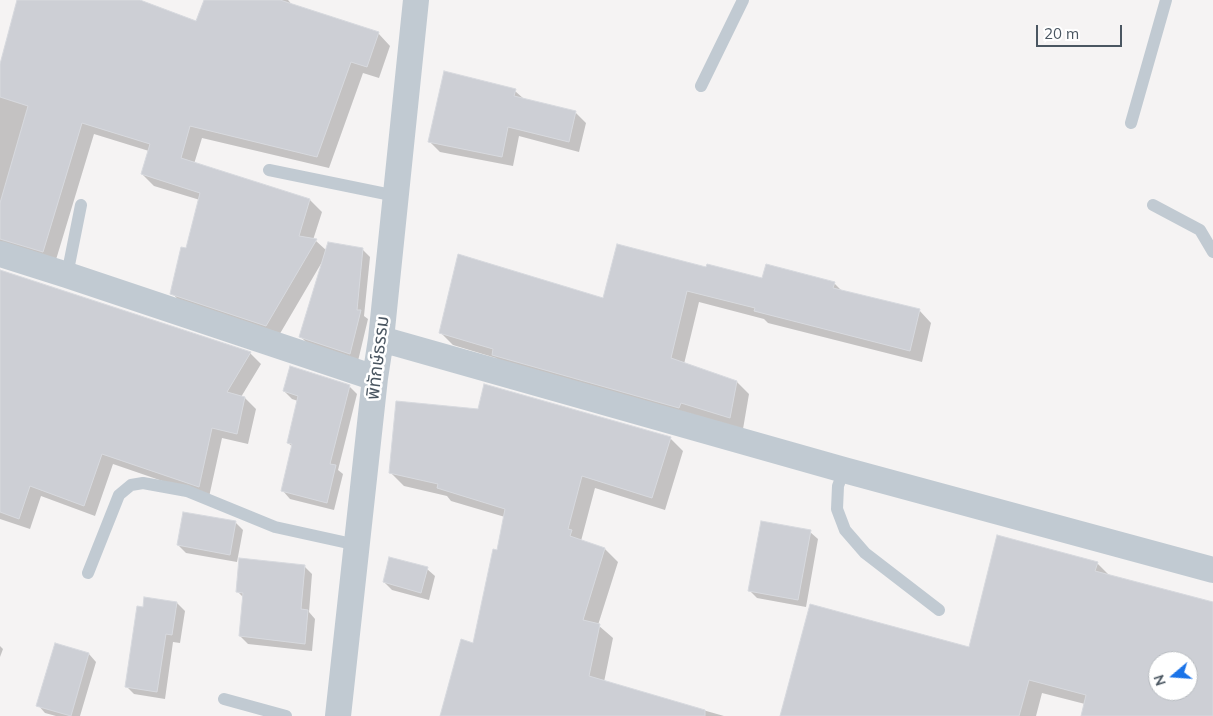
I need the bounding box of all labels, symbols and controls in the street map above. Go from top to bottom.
scale bar [1038,15,1124,47]
text: 20 m [1044,24,1079,43]
street label: พิทักษ์ธรรม [362,315,394,401]
north arrow [1148,651,1198,701]
text: N [1149,673,1170,688]

